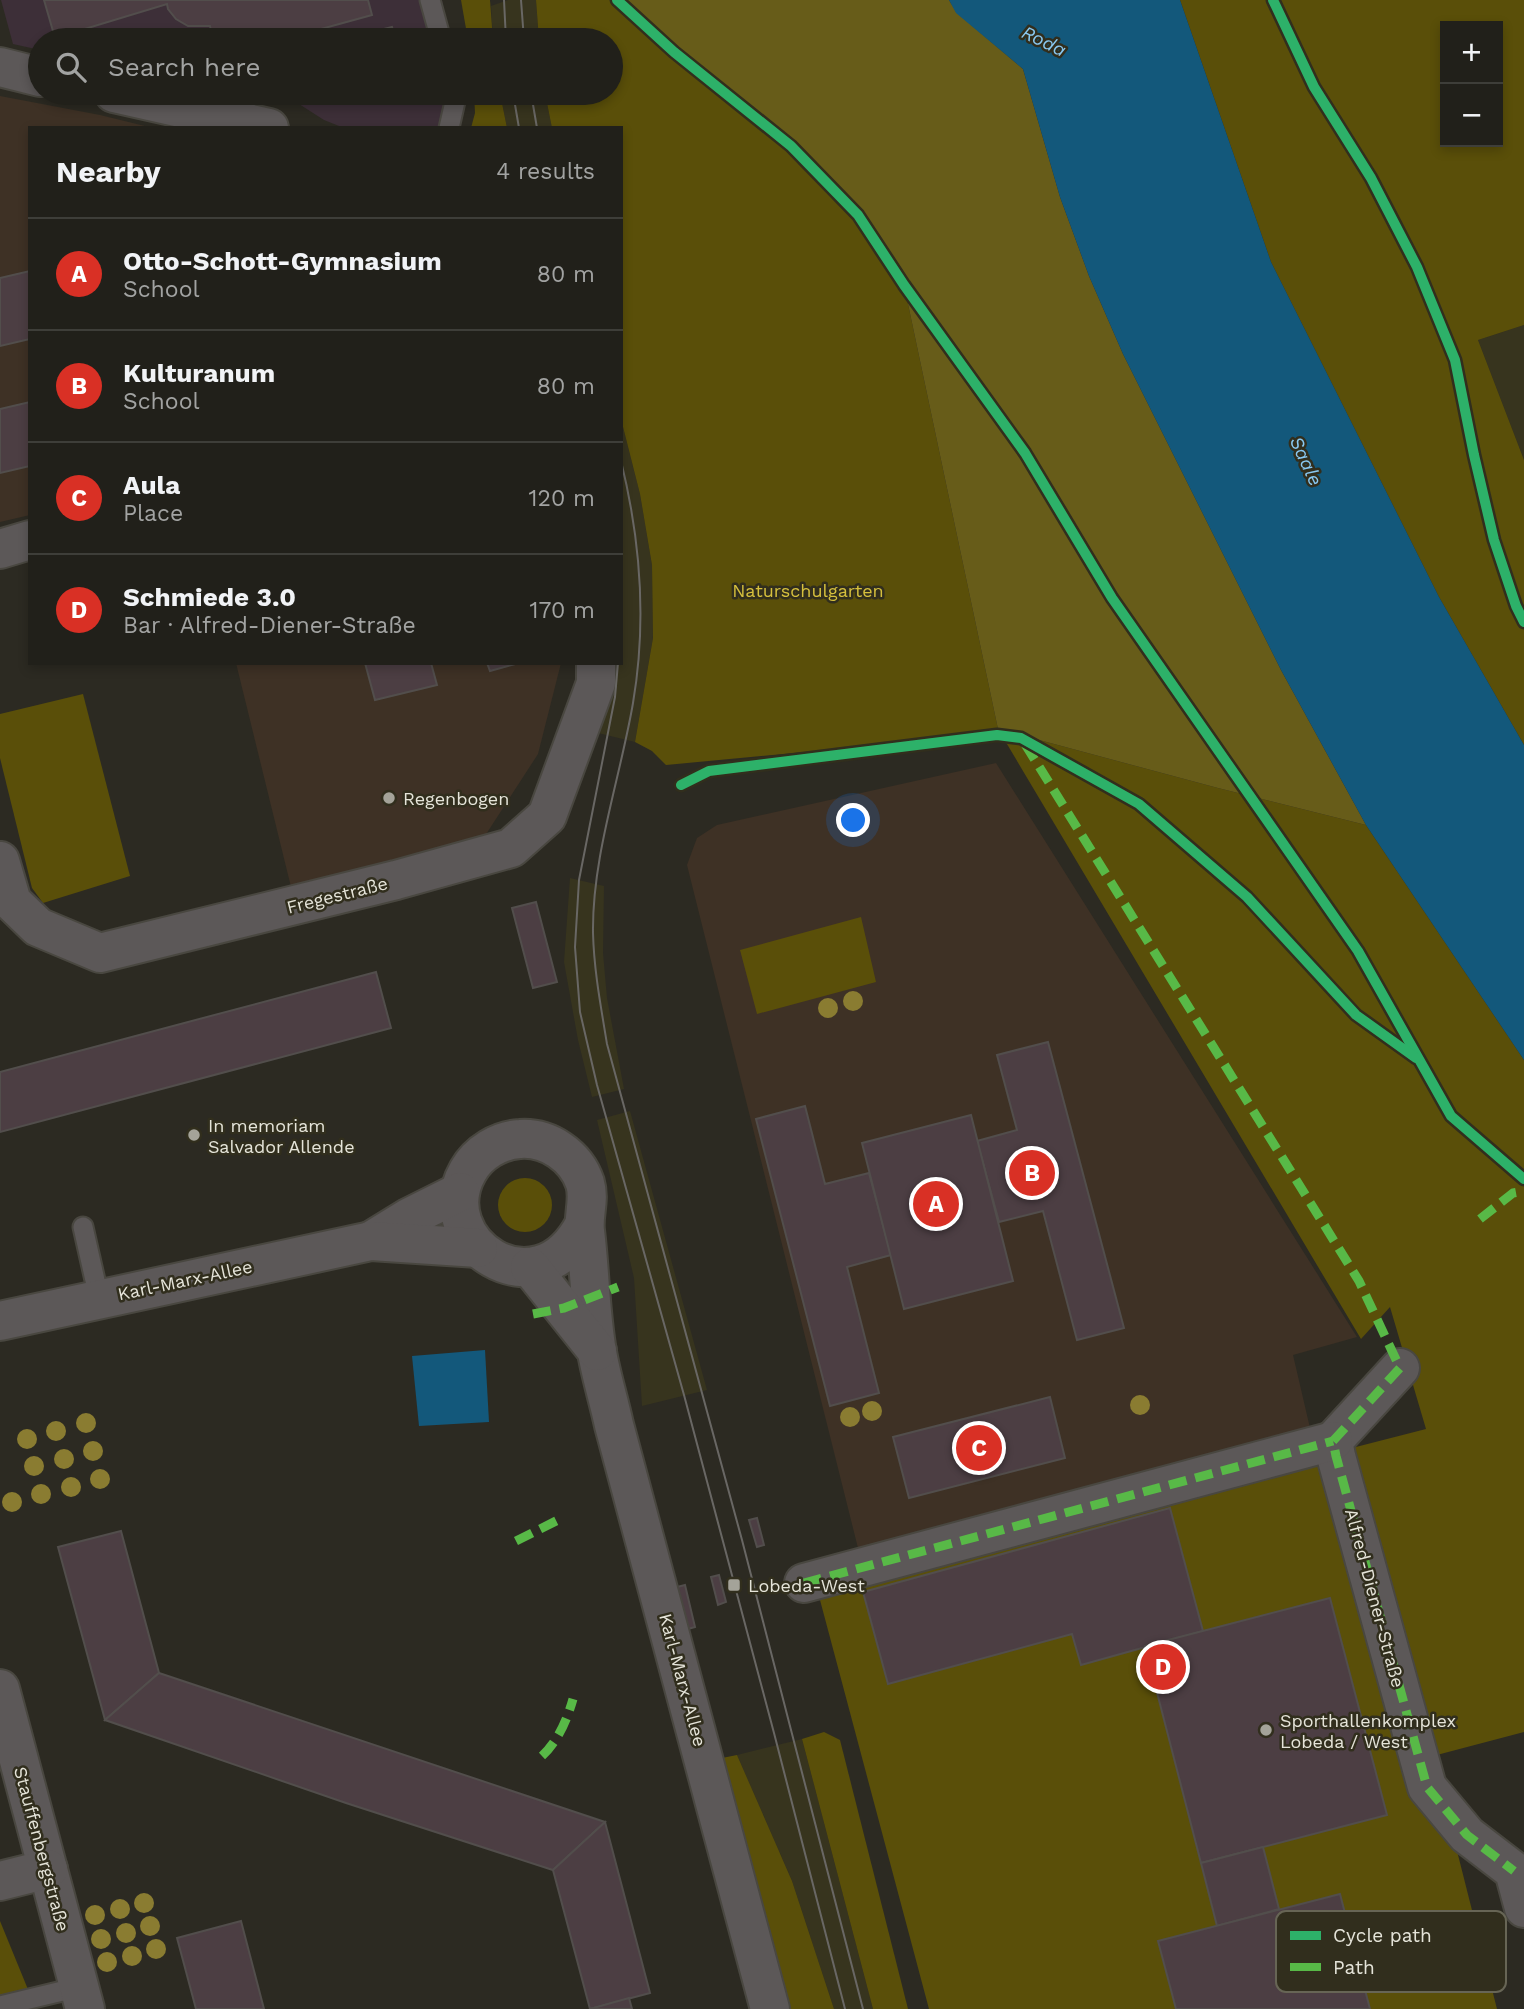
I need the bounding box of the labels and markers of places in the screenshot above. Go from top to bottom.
place label: Regenbogen [403,788,509,809]
marker: Regenbogen [381,790,397,806]
place label: In memoriam Salvador Allende [208,1115,355,1157]
marker: In memoriam Salvador Allende [186,1127,202,1143]
pin: B [1009,1147,1055,1199]
pin: A [913,1178,959,1230]
pin: C [956,1422,1002,1474]
place label: Lobeda-West [748,1575,865,1596]
marker: Lobeda-West [726,1577,742,1593]
pin: D [1140,1641,1186,1693]
place label: Sporthallenkomplex Lobeda / West [1280,1710,1456,1752]
marker: Sporthallenkomplex Lobeda / West [1258,1722,1274,1738]

